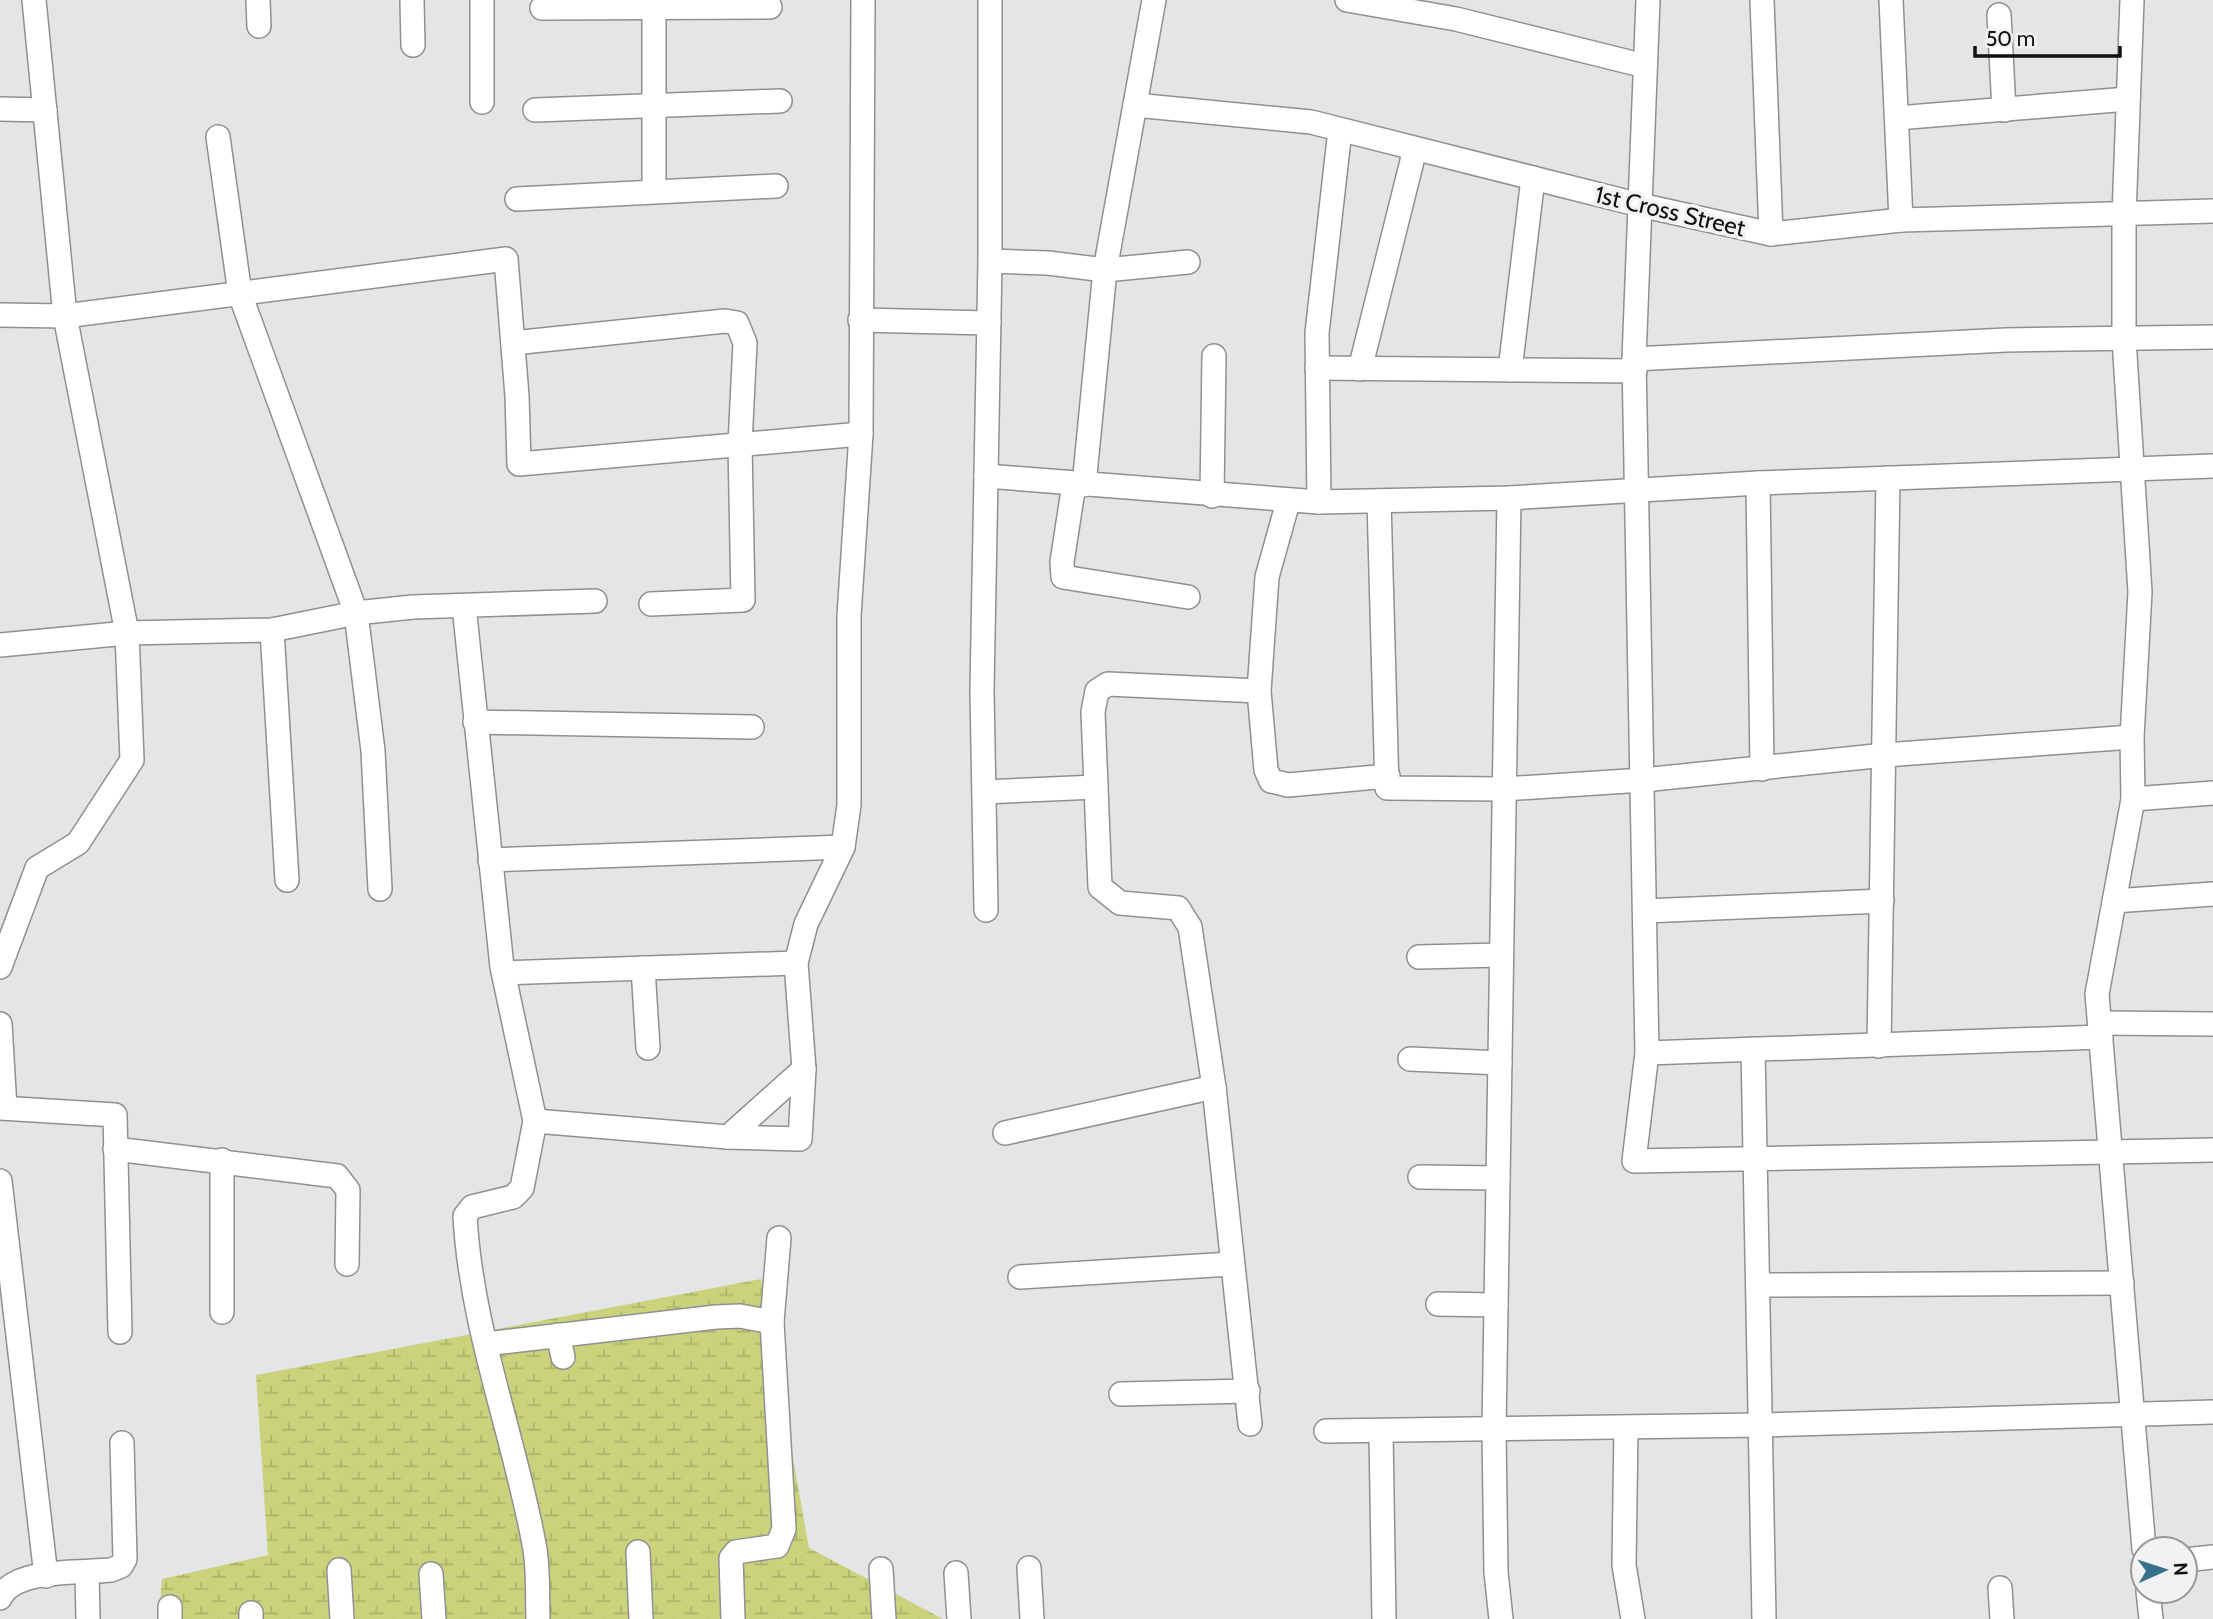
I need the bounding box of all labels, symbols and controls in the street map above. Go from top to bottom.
scale bar [1975,14,2120,58]
text: 50 m [1986,26,2035,51]
street label: 1st Cross Street [1592,180,1748,242]
north arrow [2129,1535,2199,1605]
text: N [2169,1562,2192,1576]

